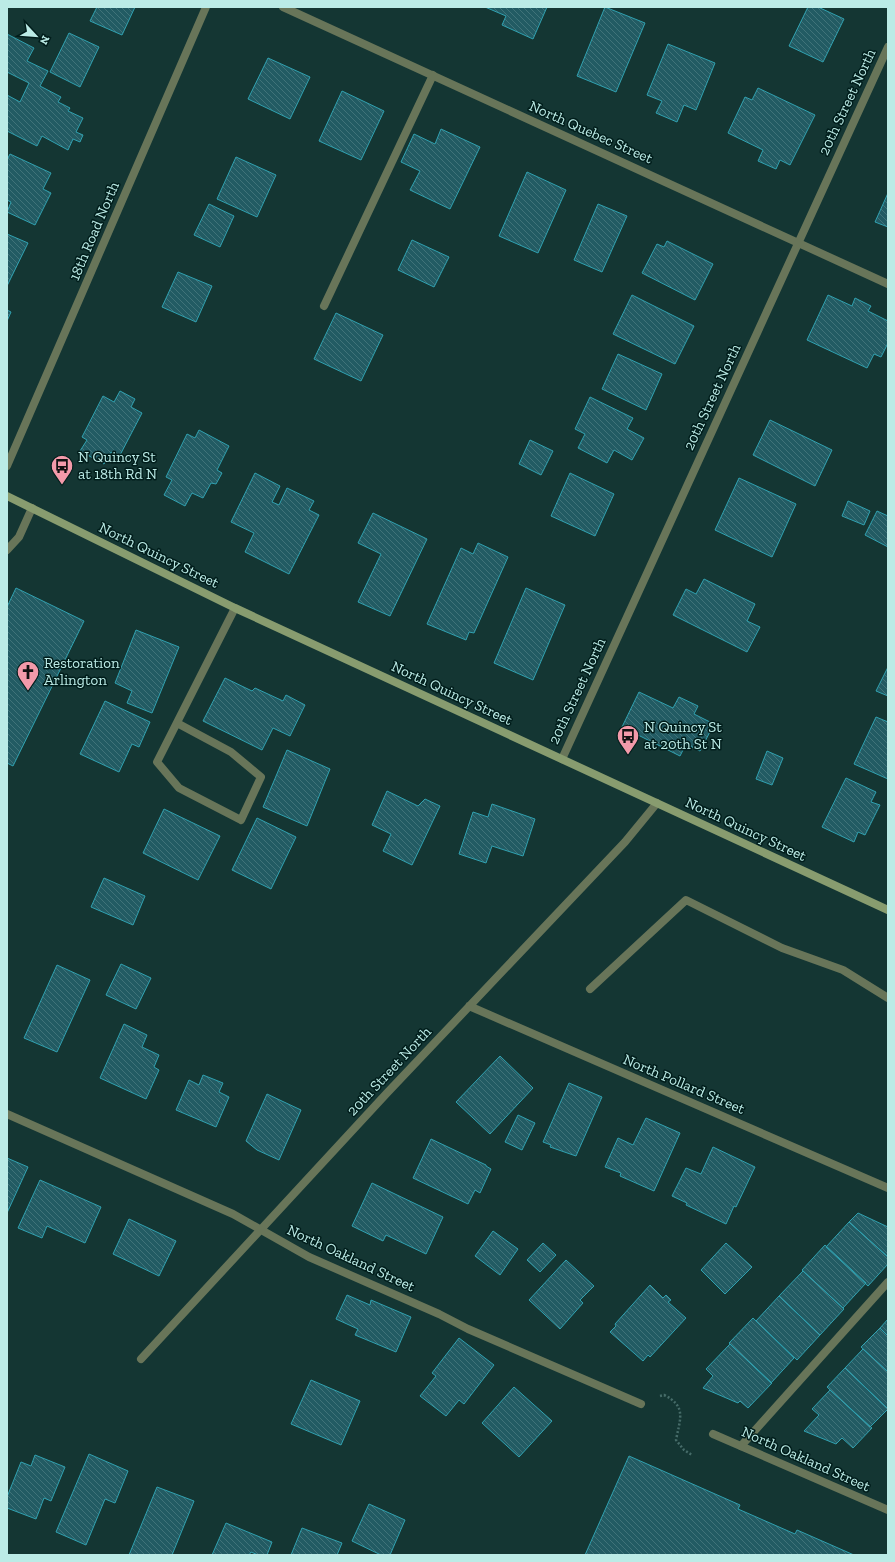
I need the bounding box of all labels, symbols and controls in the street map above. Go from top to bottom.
north arrow [16,16,56,56]
text: N [37,34,52,47]
street label: 20th Street North [814,45,880,158]
street label: North Quebec Street [526,97,656,168]
street label: 18th Road North [65,178,123,283]
street label: 20th Street North [679,340,745,453]
place label: N Quincy St at 18th Rd N [78,448,157,483]
bus stop icon: N Quincy St at 18th Rd N [49,453,75,486]
street label: North Quincy Street [96,518,222,592]
street label: 20th Street North [544,634,610,747]
place label: Restoration Arlington [44,654,120,689]
street label: North Quincy Street [389,657,516,729]
church icon: Restoration Arlington [15,659,41,692]
place label: N Quincy St at 20th St N [644,718,722,753]
bus stop icon: N Quincy St at 20th St N [615,723,641,756]
street label: North Quincy Street [683,793,810,865]
street label: 20th Street North [343,1022,435,1119]
street label: North Pollard Street [620,1050,748,1118]
street label: North Oakland Street [284,1221,418,1296]
street label: North Oakland Street [739,1423,873,1496]

